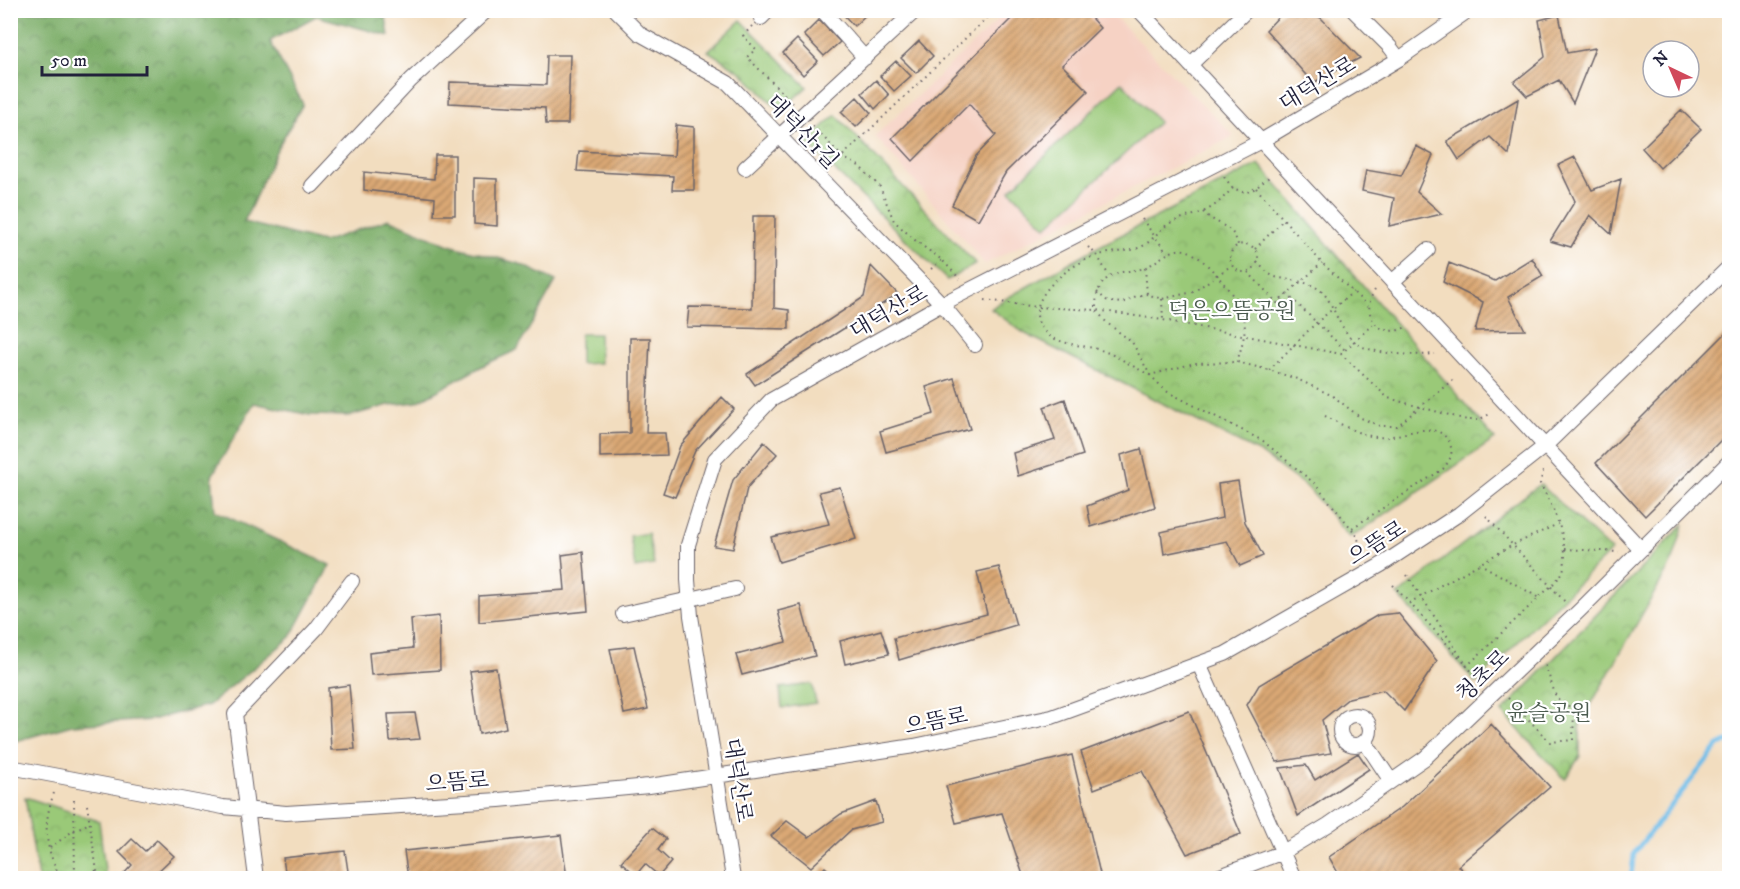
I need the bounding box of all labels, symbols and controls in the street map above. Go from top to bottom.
scale bar [42,39,147,77]
north arrow [1641,39,1701,99]
text: N [1650,47,1673,71]
text: 50 m [51,50,87,72]
street label: 대덕산로 [1274,51,1361,118]
street label: 대덕산1길 [760,89,844,175]
street label: 대덕산로 [845,279,932,345]
park label: 덕은으뜸공원 [1168,298,1296,325]
street label: 으뜸로 [1343,515,1411,572]
street label: 청초로 [1451,644,1515,708]
park label: 윤슬공원 [1506,700,1592,727]
street label: 으뜸로 [902,702,970,741]
street label: 대덕산로 [718,736,758,824]
street label: 으뜸로 [424,767,490,798]

